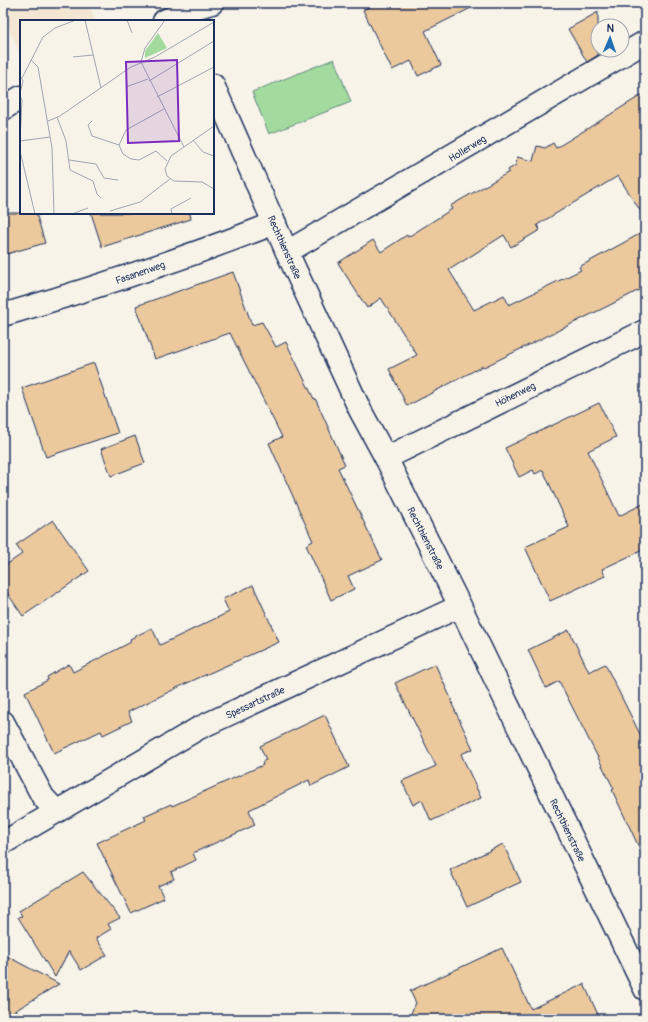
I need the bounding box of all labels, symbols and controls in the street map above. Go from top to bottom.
north arrow [590,18,630,58]
inset map [20,20,214,214]
text: N [606,22,615,35]
street label: Hollerweg [447,133,488,165]
street label: Rechthienstraße [265,214,304,281]
street label: Fasanenweg [114,259,167,287]
street label: Höhenweg [493,380,538,410]
street label: Rechthienstraße [404,505,446,572]
street label: Spessartstraße [224,684,287,722]
street label: Rechthienstraße [547,797,588,864]

